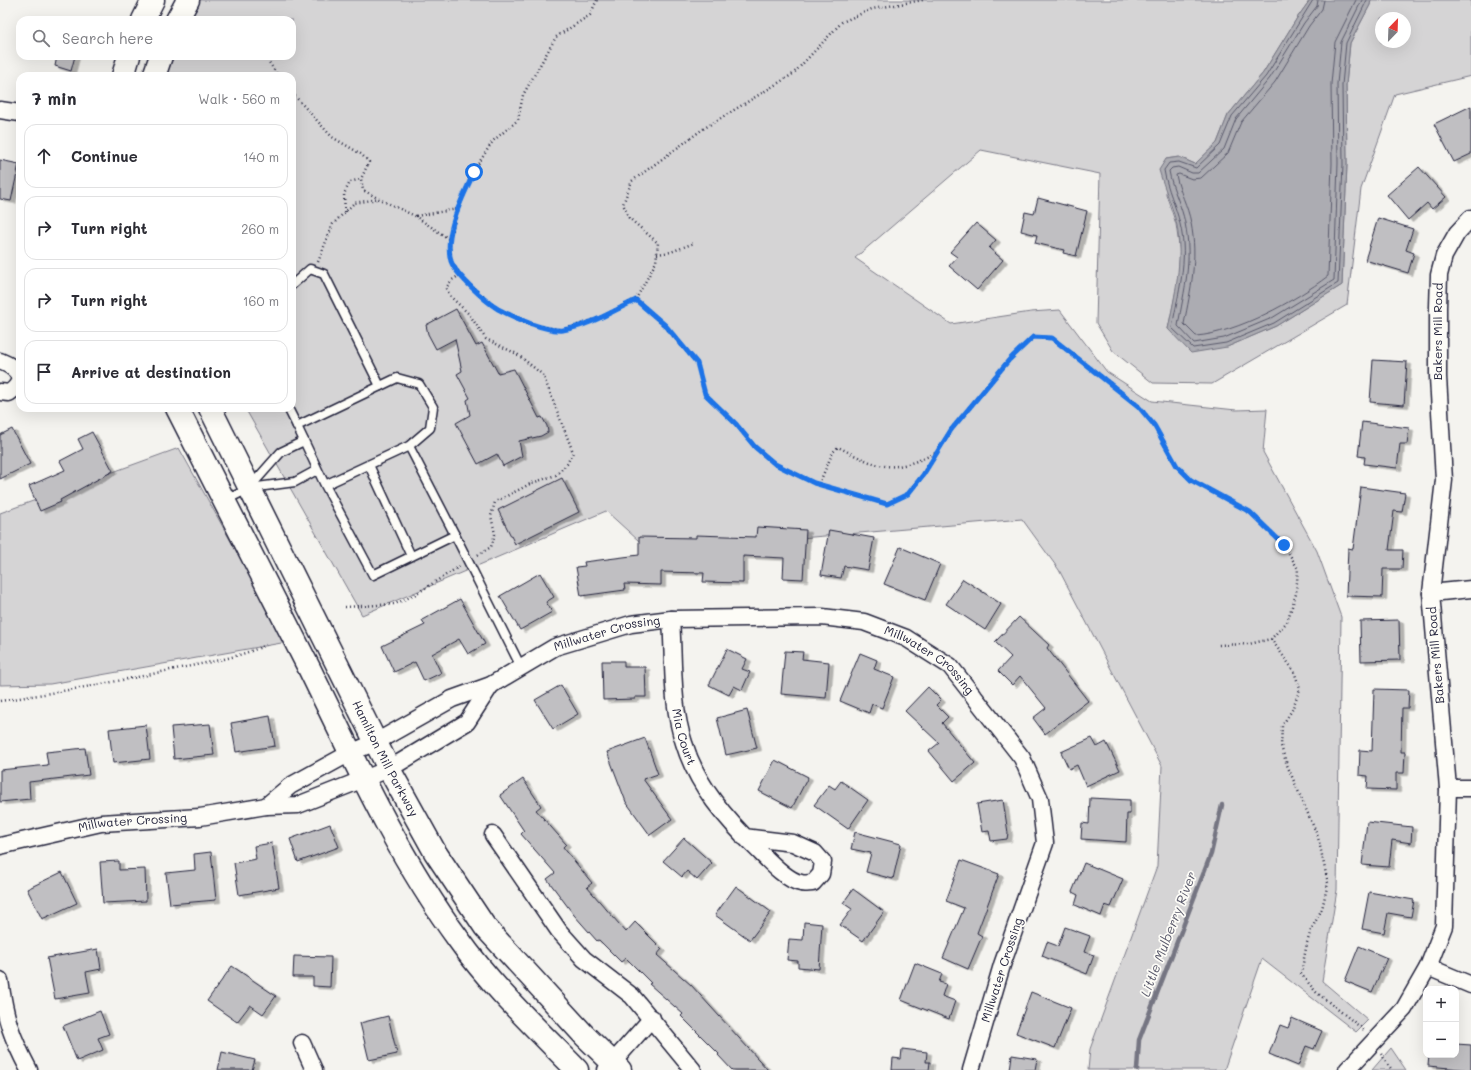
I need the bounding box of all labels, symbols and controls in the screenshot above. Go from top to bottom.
north arrow [1375,12,1411,48]
search box [16,16,296,60]
icon: search [30,27,52,49]
text: Search here [62,28,153,48]
text: 7 min [32,87,77,109]
text: Walk · 560 m [198,90,280,107]
icon: ahead [33,145,55,167]
text: Continue [71,146,138,166]
text: 140 m [243,148,279,165]
route start [465,163,483,181]
icon: right [33,217,55,239]
text: Turn right [71,218,148,238]
text: 260 m [241,220,279,237]
street label: Bakers Mill Road [1429,282,1446,380]
icon: right [33,289,55,311]
text: Turn right [71,290,148,310]
text: 160 m [243,292,279,309]
icon: arrive [33,361,55,383]
text: Arrive at destination [71,362,231,382]
route end [1275,536,1293,554]
street label: Bakers Mill Road [1423,605,1447,704]
street label: Millwater Crossing [552,611,661,654]
street label: Millwater Crossing [882,621,978,697]
street label: Hamilton Mill Parkway [349,698,423,819]
street label: Mia Court [669,707,700,767]
street label: Millwater Crossing [76,809,187,835]
water label: Little Mulberry River [1136,868,1199,999]
street label: Millwater Crossing [977,915,1026,1024]
map controls [1423,986,1459,1058]
button: + [1423,986,1459,1022]
button: − [1423,1022,1459,1058]

